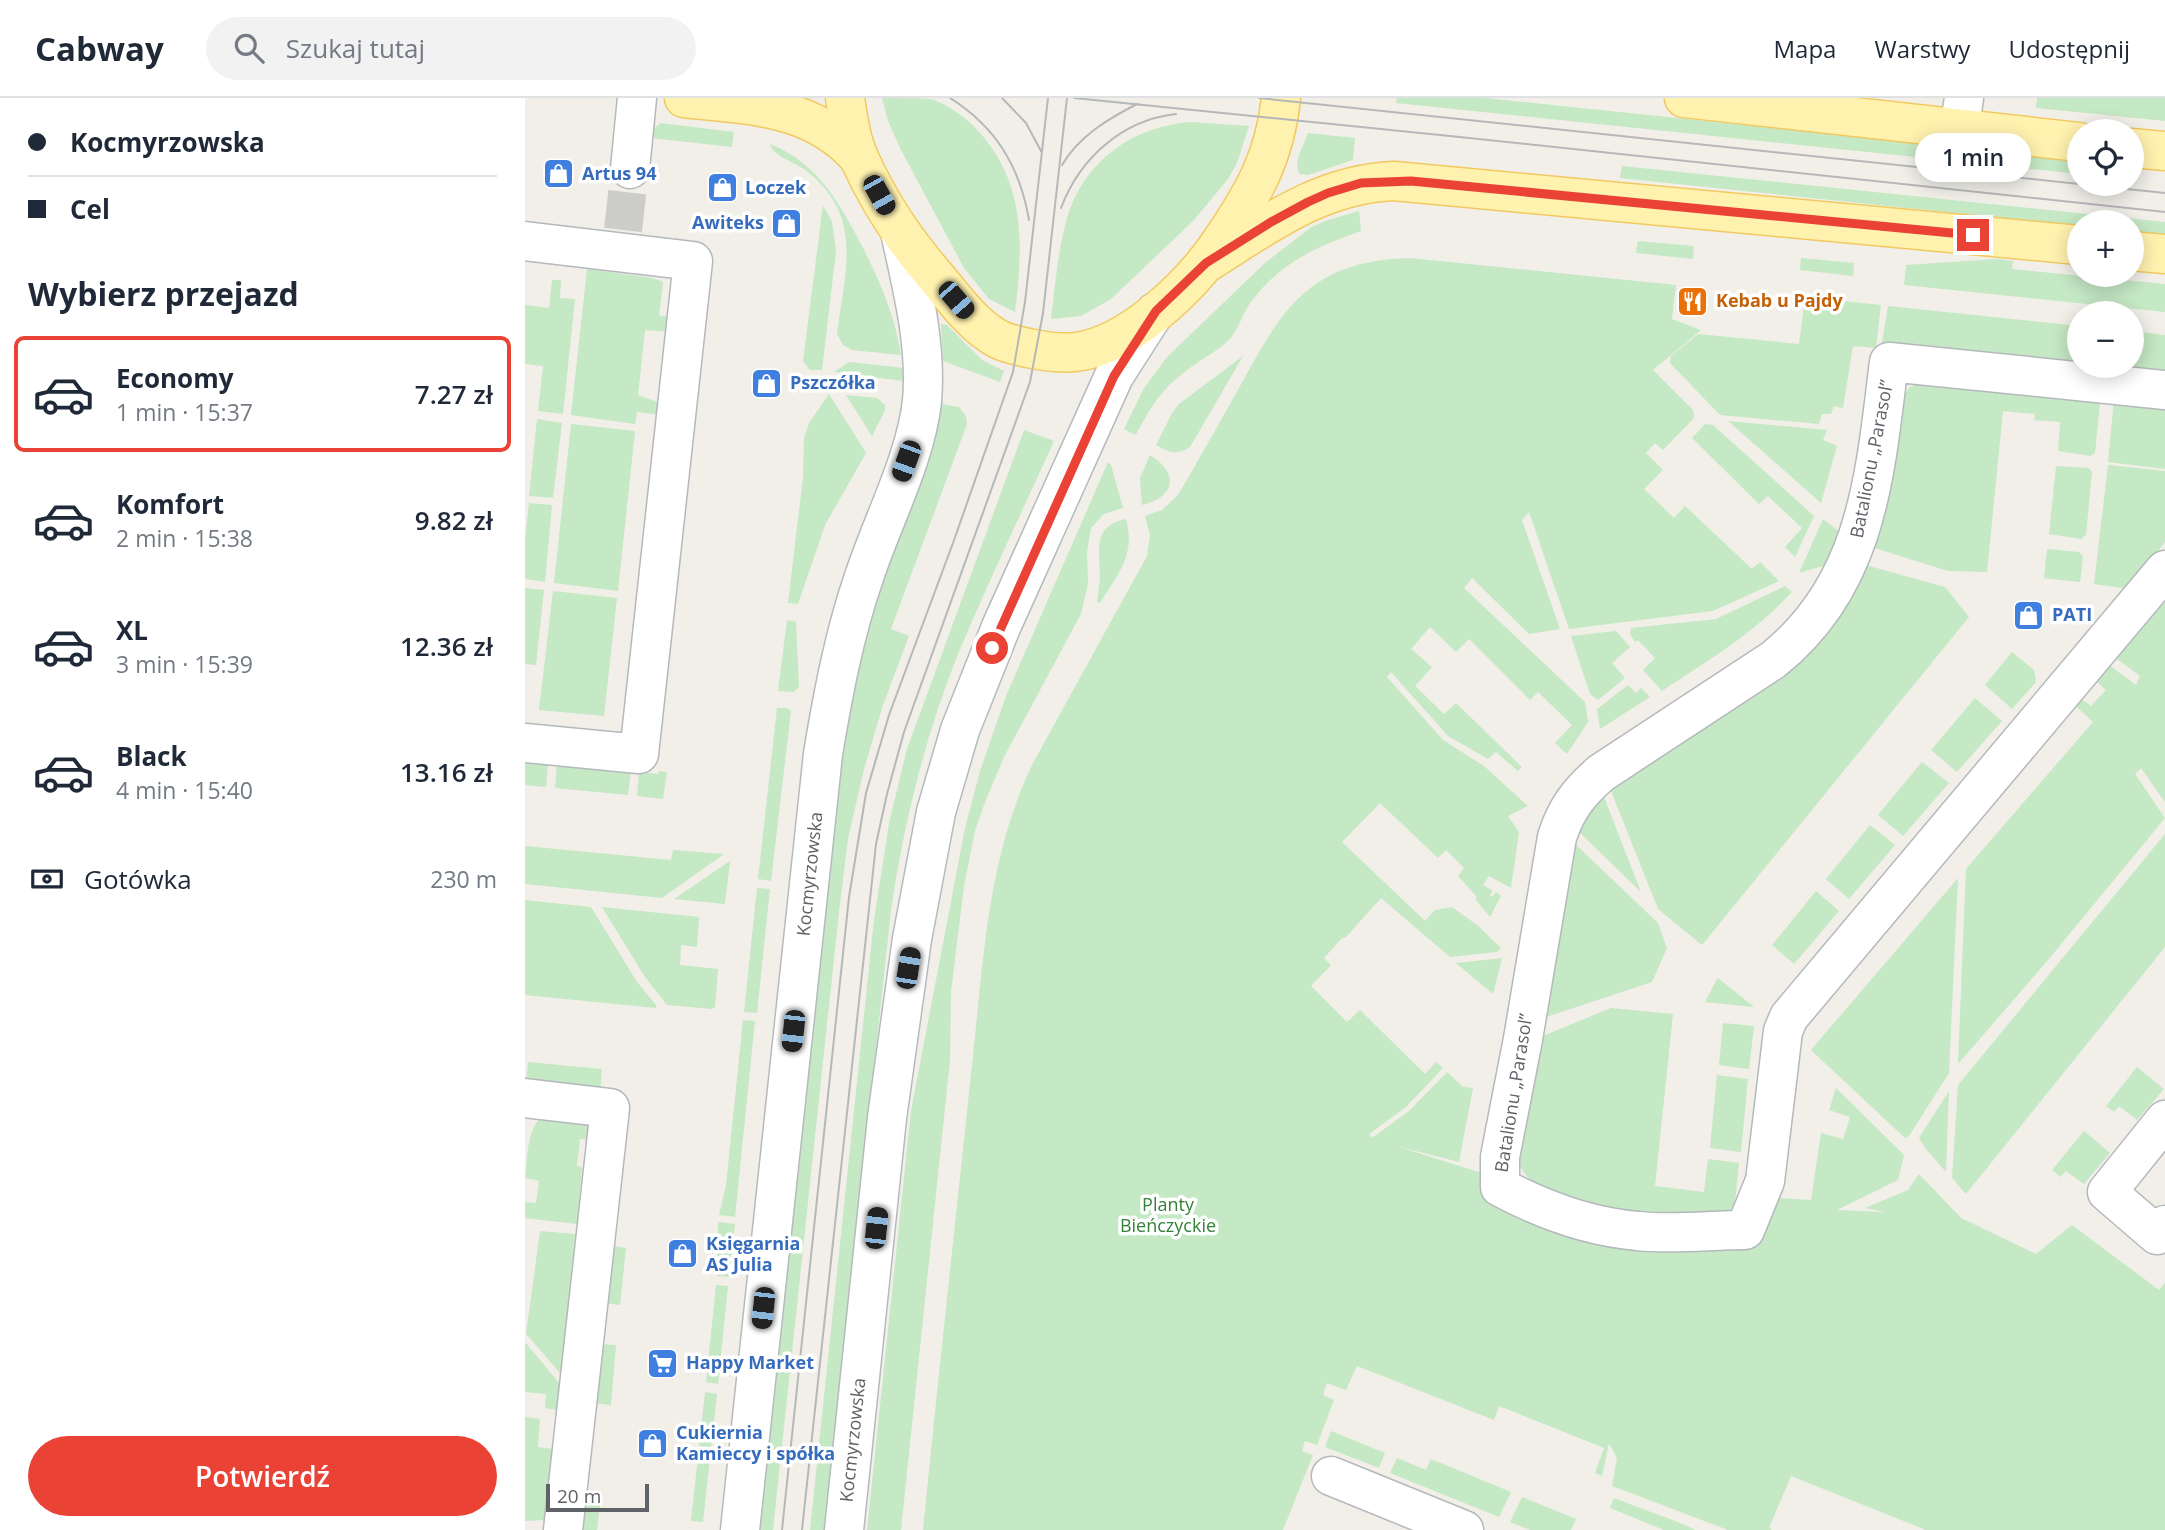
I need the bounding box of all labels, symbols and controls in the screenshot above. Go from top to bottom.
search box [206,17,696,80]
text: Cabway [35,26,164,71]
icon: search [230,29,268,67]
text: Szukaj tutaj [286,30,425,66]
text: Mapa [1774,32,1836,65]
text: Warstwy [1874,32,1970,65]
text: Udostępnij [2008,32,2130,65]
map controls [2067,119,2144,378]
button: locate [2067,119,2144,196]
text: Kocmyrzowska [70,124,265,160]
callout: 1 min [1915,134,2031,183]
text: 1 min [1942,141,2004,173]
shop icon: Artus 94 [542,157,576,191]
place label: Artus 94 [582,161,656,185]
shop icon: Loczek [705,171,739,205]
car [860,172,899,218]
place label: Loczek [745,175,807,199]
text: Cel [70,191,110,227]
shop icon: Awiteks [770,206,804,240]
place label: Awiteks [692,210,764,234]
button: + [2067,210,2144,287]
route end [1957,219,1989,251]
text: Wybierz przejazd [28,272,299,315]
car [935,277,978,323]
restaurant icon: Kebab u Pajdy [1676,284,1710,318]
place label: Kebab u Pajdy [1716,288,1843,312]
button: − [2067,301,2144,378]
text: Economy [116,360,234,396]
icon: car [32,363,95,426]
shop icon: Pszczółka [750,366,784,400]
place label: Pszczółka [790,370,876,394]
text: 7.27 zł [415,376,493,412]
street label: Batalionu „Parasol” [1844,377,1898,540]
text: 1 min · 15:37 [116,396,253,428]
car [889,438,924,484]
text: Komfort [116,486,224,522]
icon: car [32,489,95,552]
text: 9.82 zł [415,502,493,538]
text: 2 min · 15:38 [116,522,253,554]
shop icon: PATI [2012,598,2046,632]
place label: PATI [2052,602,2092,626]
text: XL [116,612,148,648]
icon: car [32,615,95,678]
text: 12.36 zł [400,628,493,664]
route start [976,632,1008,664]
text: 3 min · 15:39 [116,648,253,680]
text: Black [116,738,187,774]
icon: car [32,741,95,804]
text: 13.16 zł [400,754,493,790]
text: 4 min · 15:40 [116,774,253,806]
street label: Kocmyrzowska [791,811,827,937]
icon: cash [28,860,66,898]
text: Gotówka [84,861,192,897]
text: 230 m [430,863,497,895]
car [895,946,922,990]
car [781,1009,806,1053]
street label: Batalionu „Parasol” [1489,1011,1538,1174]
park label: Planty Bieńczyckie [1120,1192,1216,1237]
car [864,1206,889,1250]
place label: Księgarnia AS Julia [706,1231,800,1276]
shop icon: Księgarnia AS Julia [666,1237,700,1271]
car [751,1286,776,1330]
supermarket icon: Happy Market [646,1346,680,1380]
place label: Happy Market [686,1350,814,1374]
street label: Kocmyrzowska [834,1377,870,1503]
place label: Cukiernia Kamieccy i spółka [676,1420,835,1465]
shop icon: Cukiernia Kamieccy i spółka [636,1426,670,1460]
button: Potwierdź [28,1436,497,1516]
scale bar [546,1481,649,1513]
text: 20 m [557,1483,601,1509]

